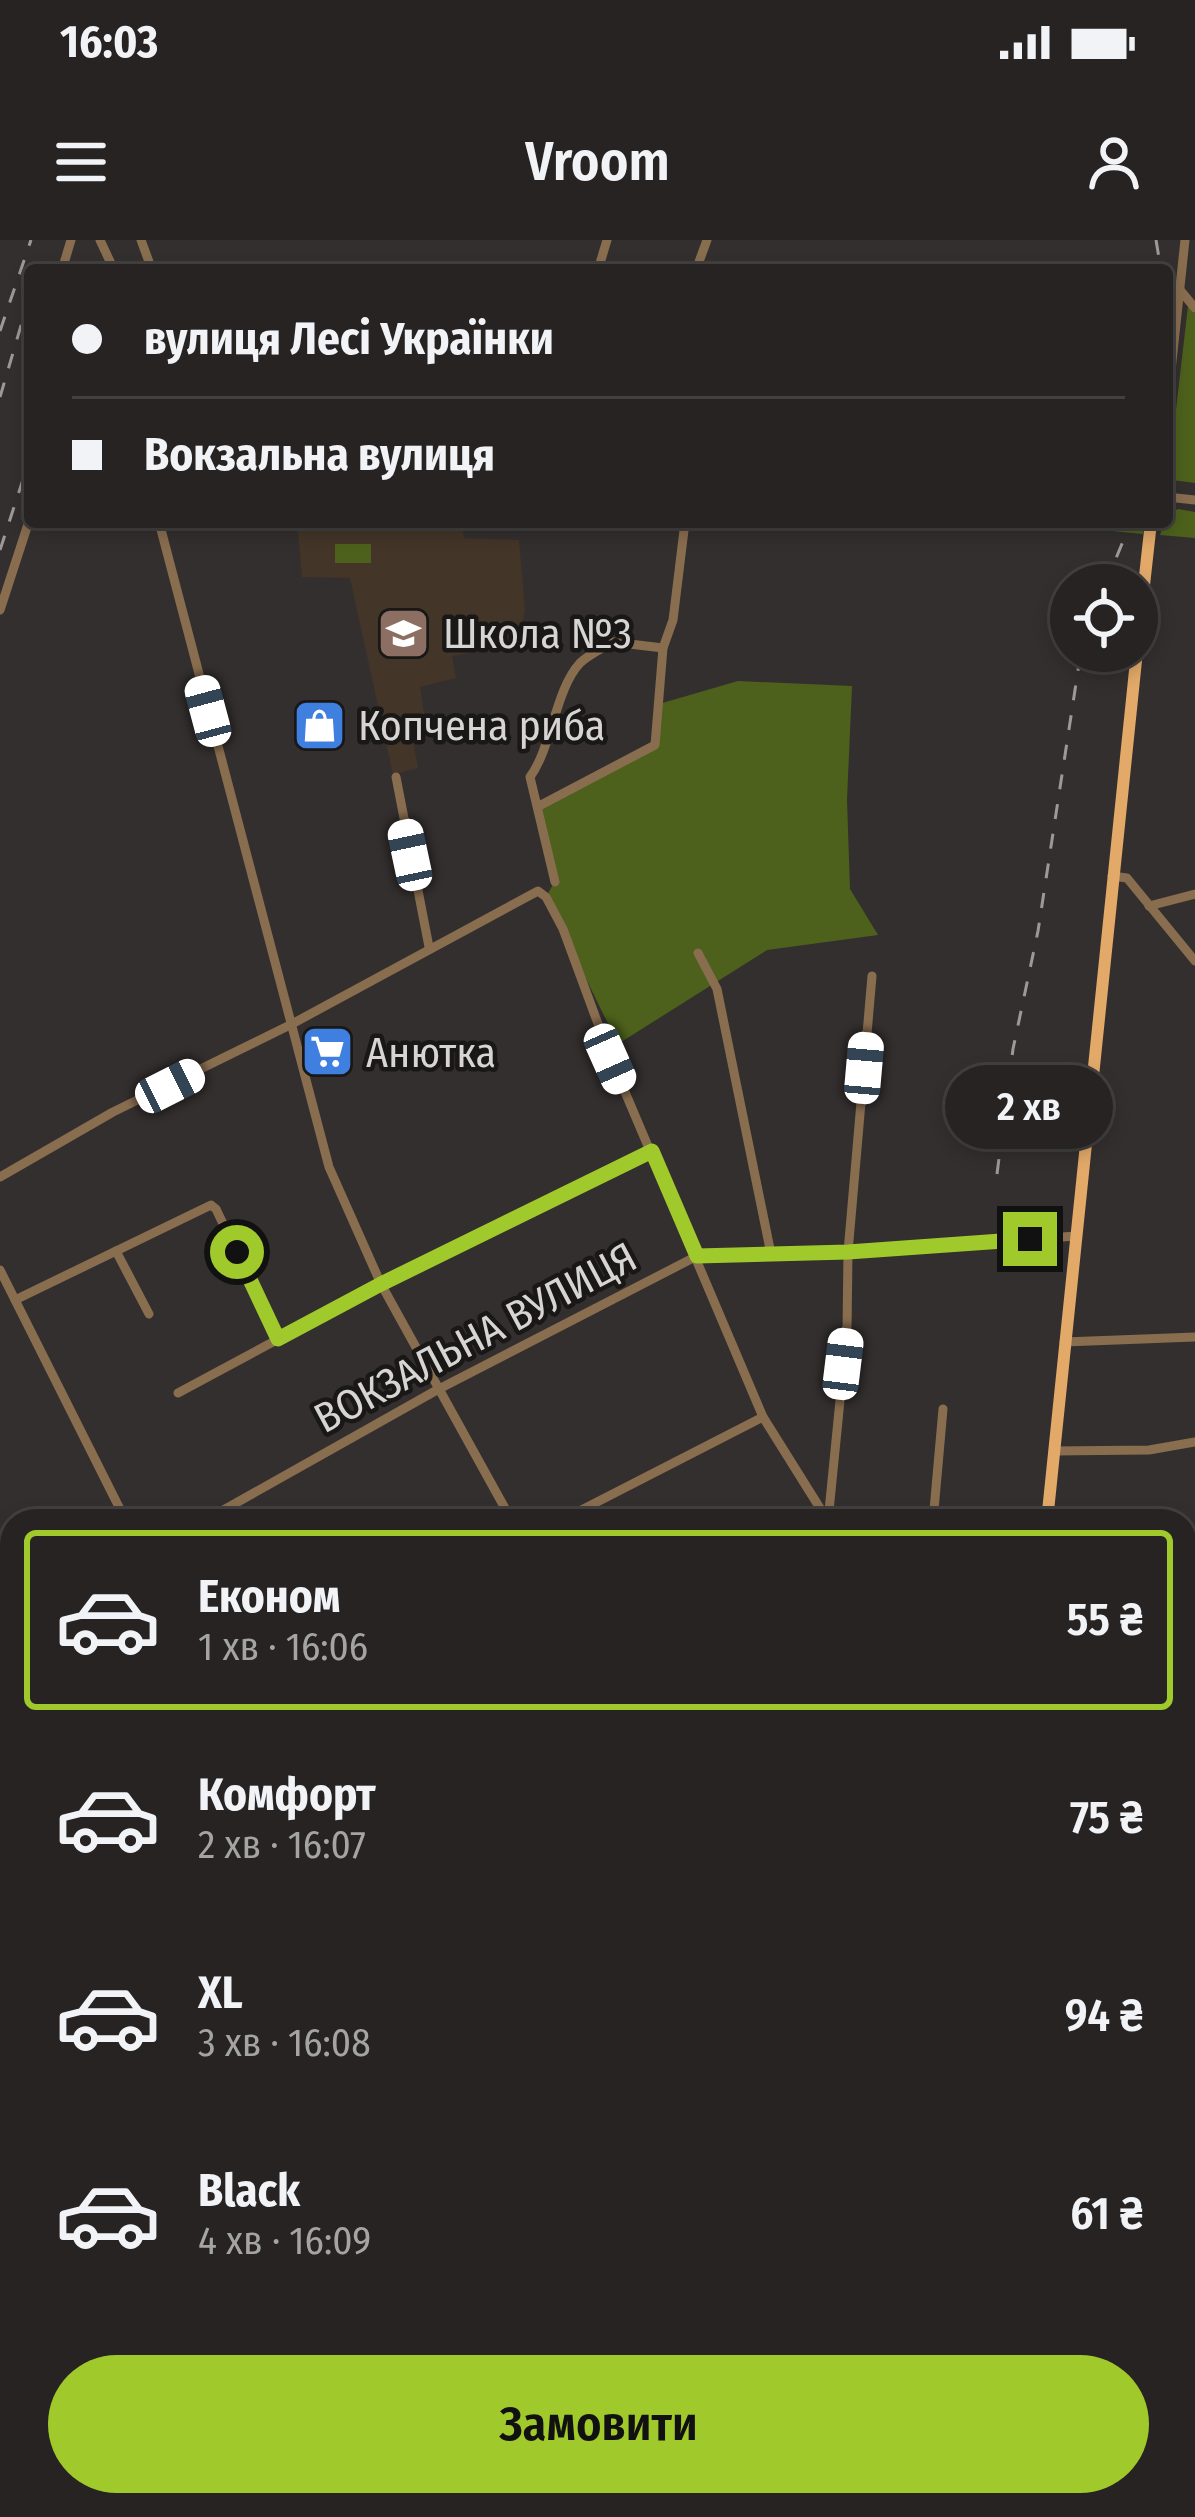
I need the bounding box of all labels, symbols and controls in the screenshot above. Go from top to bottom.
text: 16:03 [60,15,158,69]
icon: menu [48,129,114,195]
icon: person [1081,129,1147,195]
text: Vroom [525,130,670,194]
text: вулиця Лесі Українки [144,312,554,366]
text: Вокзальна вулиця [144,428,495,482]
map controls [1050,564,1158,672]
button: locate [1050,564,1158,672]
school or university icon: Школа №3 [376,605,432,661]
place label: Школа №3 [443,609,632,659]
car [181,672,235,750]
shop icon: Копчена риба [291,697,347,753]
place label: Копчена риба [358,701,605,751]
car [385,816,435,894]
car [579,1019,641,1099]
supermarket icon: Анютка [299,1024,355,1080]
place label: Анютка [366,1028,496,1078]
car [843,1031,885,1105]
car [130,1054,210,1118]
callout: 2 хв [946,1065,1114,1149]
text: 2 хв [997,1084,1061,1130]
route end [1003,1212,1057,1266]
route start [210,1225,264,1279]
street label: ВОКЗАЛЬНА ВУЛИЦЯ [306,1232,645,1444]
car [821,1326,865,1402]
icon: car [54,1566,162,1674]
text: Економ [198,1570,340,1624]
text: 55 ₴ [1067,1593,1143,1647]
text: 1 хв · 16:06 [198,1624,368,1670]
icon: car [54,1764,162,1872]
text: Комфорт [198,1768,376,1822]
text: 75 ₴ [1070,1791,1143,1845]
text: 2 хв · 16:07 [198,1822,366,1868]
icon: car [54,1962,162,2070]
text: XL [198,1966,243,2020]
text: 94 ₴ [1065,1989,1143,2043]
text: 3 хв · 16:08 [198,2020,371,2066]
icon: car [54,2160,162,2268]
text: Black [198,2164,300,2218]
text: 61 ₴ [1070,2187,1143,2241]
text: 4 хв · 16:09 [198,2218,371,2264]
button: Замовити [48,2355,1149,2493]

